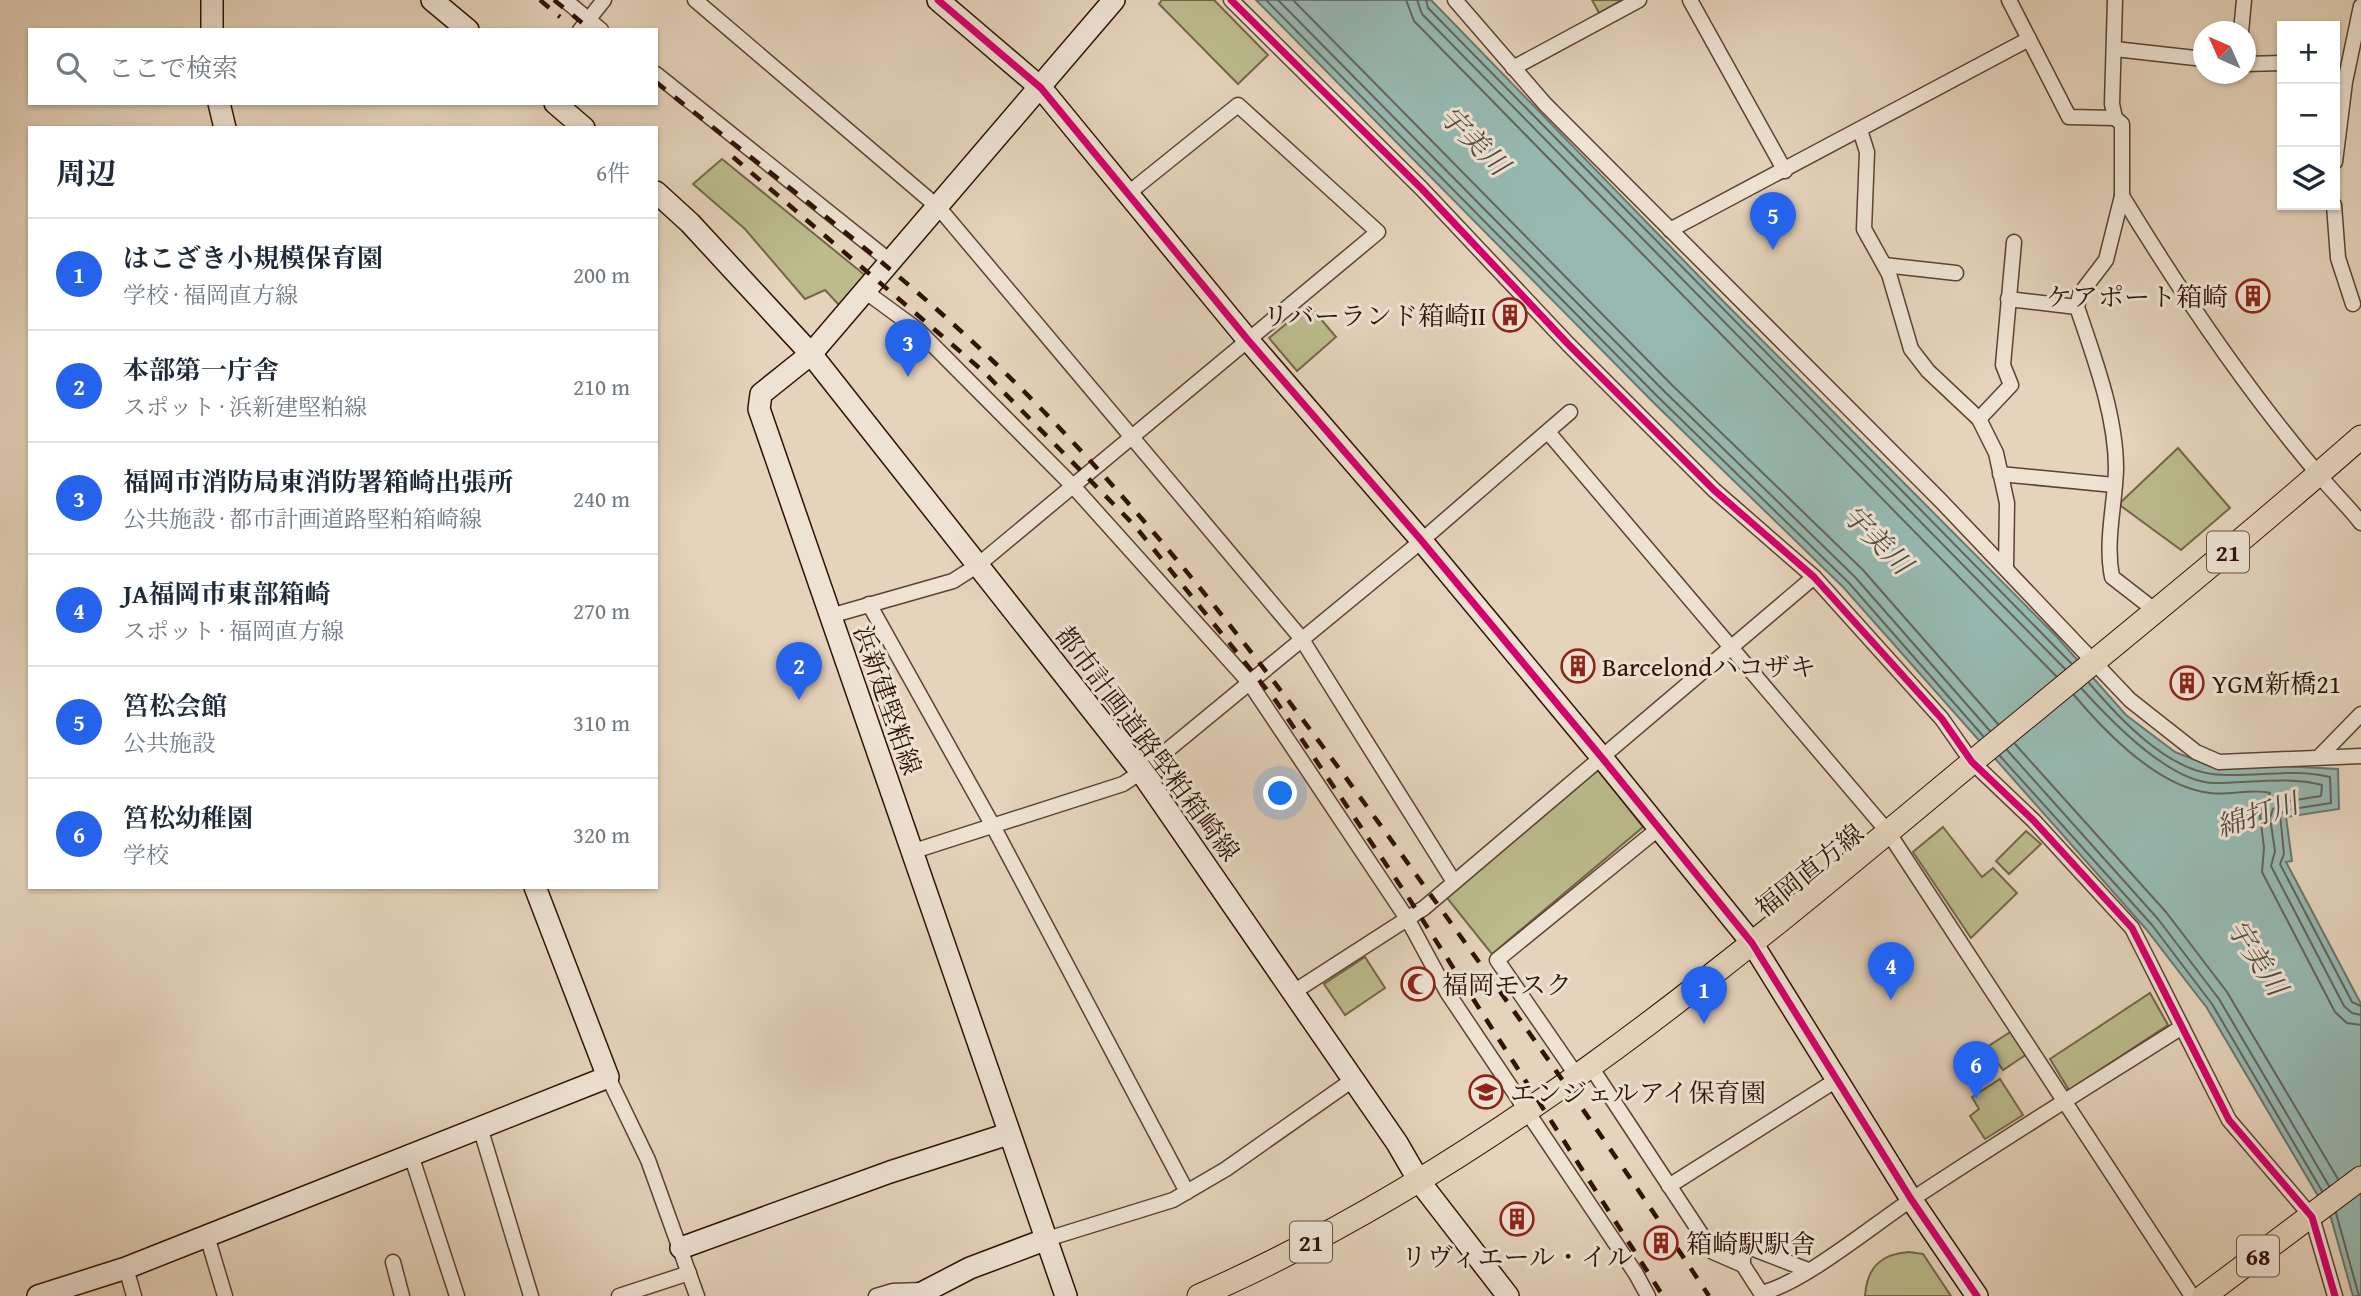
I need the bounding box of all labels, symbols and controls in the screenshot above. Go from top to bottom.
north arrow [2193,21,2256,84]
map controls [2277,21,2340,210]
button: + [2277,21,2340,84]
search box [28,28,658,105]
icon: search [52,48,90,86]
text: ここで検索 [108,48,238,87]
button: − [2277,84,2340,147]
water label: 宇美川 [1431,96,1521,186]
button: layers [2277,147,2340,210]
text: 周辺 [56,151,116,195]
text: 6件 [596,156,630,189]
pin: 5 [1750,192,1796,250]
text: はこざき小規模保育園 [123,238,383,277]
text: 1 [73,258,85,291]
text: 200 m [573,258,630,291]
place label: ケアポート箱崎 [2046,277,2228,316]
building icon: ケアポート箱崎 [2234,277,2272,315]
text: 学校 · 福岡直方線 [123,278,298,311]
place label: リバーランド箱崎II [1263,296,1486,335]
building icon: リバーランド箱崎II [1491,296,1529,334]
pin: 3 [885,319,931,377]
text: 本部第一庁舎 [123,350,279,389]
text: 2 [73,370,85,403]
text: 210 m [573,370,630,403]
text: スポット · 浜新建堅粕線 [123,390,367,423]
text: 福岡市消防局東消防署箱崎出張所 [123,462,513,501]
text: 3 [73,482,85,515]
text: 240 m [573,482,630,515]
water label: 宇美川 [1834,495,1924,585]
text: 公共施設 · 都市計画道路堅粕箱崎線 [123,502,482,535]
road number: 21 [2207,532,2249,572]
text: JA福岡市東部箱崎 [123,574,331,613]
text: 4 [73,594,85,627]
text: 270 m [573,594,630,627]
text: スポット · 福岡直方線 [123,614,344,647]
street label: 都市計画道路堅粕箱崎線 [1046,617,1250,869]
street label: 浜新建堅粕線 [844,620,932,780]
pin: 2 [776,642,822,700]
building icon: Barcelondハコザキ [1559,647,1597,685]
place label: Barcelondハコザキ [1602,647,1816,686]
building icon: YGM新橋21 [2168,664,2206,702]
place label: YGM新橋21 [2212,664,2341,703]
text: 筥松会館 [123,686,227,725]
text: 5 [73,706,85,739]
text: 310 m [573,706,630,739]
text: 公共施設 [123,726,215,759]
your location [1263,776,1297,810]
water label: 綿打川 [2211,781,2306,846]
text: 筥松幼稚園 [123,798,253,837]
street label: 福岡直方線 [1746,814,1872,926]
text: 6 [73,818,85,851]
text: 320 m [573,818,630,851]
text: 学校 [123,838,169,871]
water label: 宇美川 [2218,911,2300,1006]
pin: 4 [1868,942,1914,1000]
mosque icon: 福岡モスク [1399,965,1437,1003]
place label: 福岡モスク [1442,965,1572,1004]
pin: 1 [1681,966,1727,1024]
pin: 6 [1953,1041,1999,1099]
school or university icon: エンジェルアイ保育園 [1467,1073,1505,1111]
place label: エンジェルアイ保育園 [1510,1073,1767,1112]
building icon: リヴィエール・イル [1498,1200,1536,1238]
road number: 21 [1290,1222,1332,1262]
building icon: 箱崎駅駅舎 [1642,1224,1680,1262]
place label: 箱崎駅駅舎 [1686,1224,1816,1263]
road number: 68 [2237,1236,2279,1276]
place label: リヴィエール・イル [1401,1237,1633,1276]

